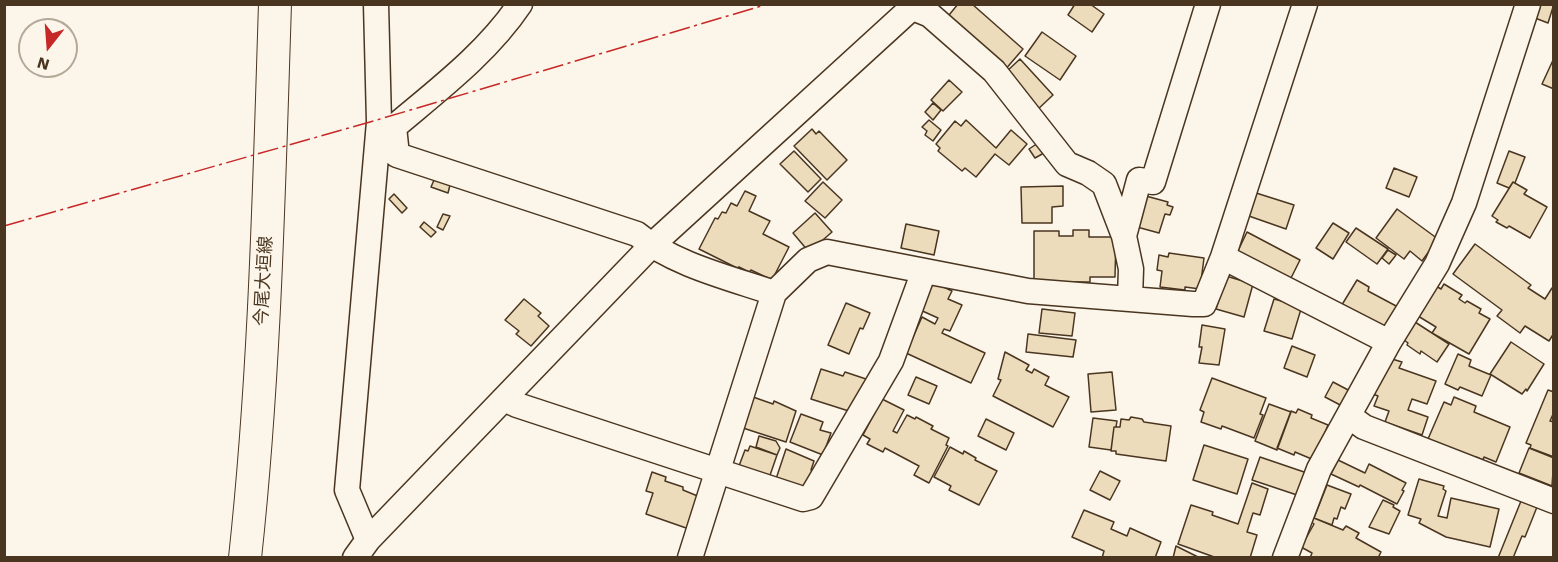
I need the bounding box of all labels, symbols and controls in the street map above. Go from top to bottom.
north arrow [18,18,78,78]
text: N [35,53,52,75]
street label: 今尾大垣線 [251,235,277,327]

